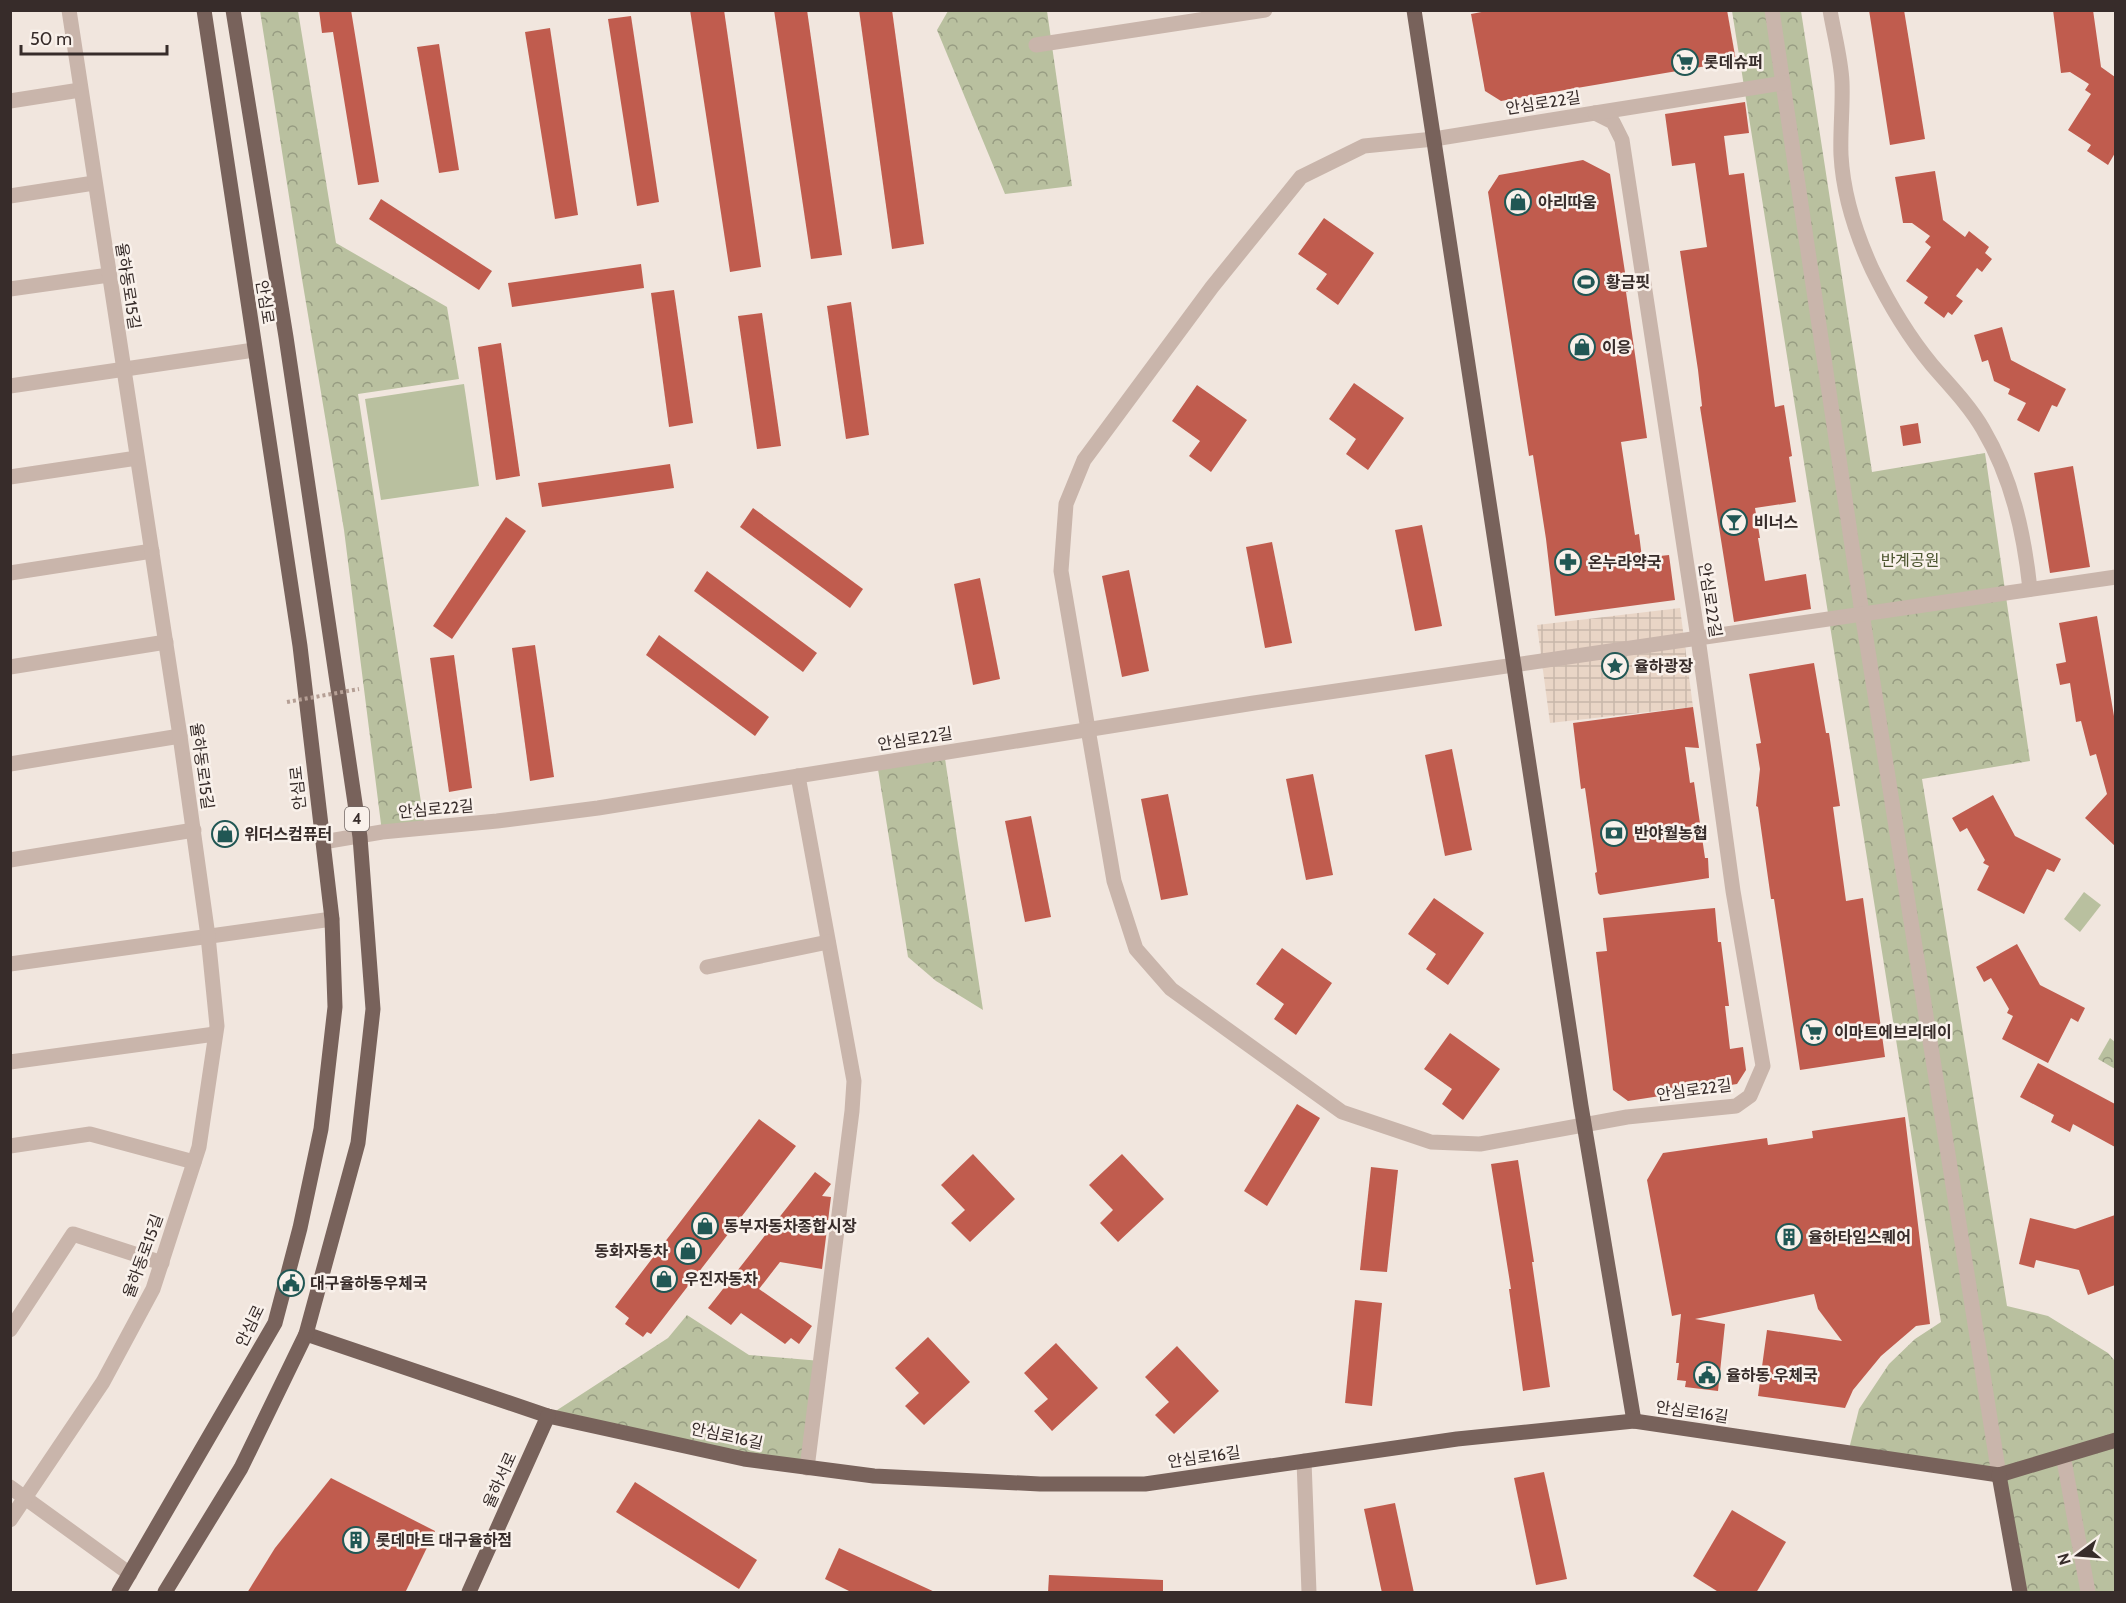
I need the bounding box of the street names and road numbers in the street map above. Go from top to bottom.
street label: 안심로22길 [1504,88,1582,118]
street label: 율하동로15길 [112,241,144,331]
street label: 안심로 [252,279,278,326]
street label: 안심로22길 [1695,561,1725,639]
street label: 율하동로15길 [187,721,217,811]
street label: 안심로22길 [876,724,954,754]
street label: 안심로 [286,765,310,811]
street label: 안심로22길 [397,796,475,822]
road number: 4 [345,807,369,831]
street label: 안심로22길 [1655,1075,1733,1105]
street label: 율하동로15길 [119,1212,167,1300]
street label: 안심로 [232,1302,268,1350]
street label: 안심로16길 [1654,1397,1730,1427]
street label: 안심로16길 [689,1419,765,1453]
street label: 안심로16길 [1166,1442,1242,1472]
street label: 율하서로 [479,1449,521,1511]

